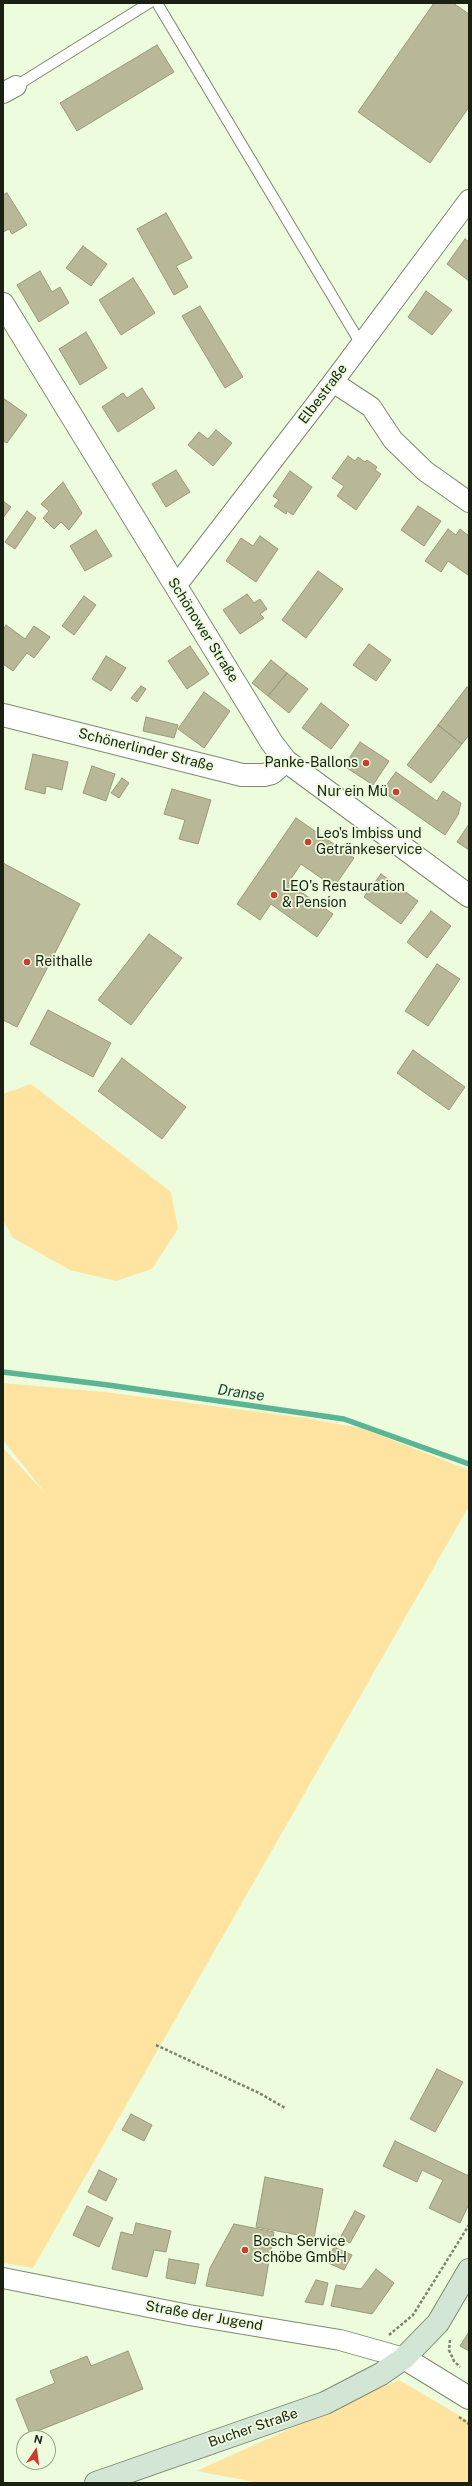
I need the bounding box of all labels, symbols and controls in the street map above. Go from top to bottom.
street label: Elbestraße [295,361,351,427]
street label: Schönower Straße [164,575,242,685]
street label: Schönerlinder Straße [77,725,215,775]
place label: Panke-Ballons [264,755,358,771]
marker: Panke-Ballons [361,758,371,768]
place label: Nur ein Mü [317,784,388,800]
marker: Nur ein Mü [391,787,401,797]
place label: Leo's Imbiss und Getränkeservice [316,826,422,858]
marker: Leo's Imbiss und Getränkeservice [303,837,313,847]
place label: LEO's Restauration & Pension [282,879,405,912]
marker: LEO's Restauration & Pension [269,890,279,900]
place label: Reithalle [35,954,93,970]
marker: Reithalle [22,957,32,967]
water label: Dranse [216,1381,266,1405]
place label: Bosch Service Schöbe GmbH [253,2234,347,2266]
marker: Bosch Service Schöbe GmbH [240,2245,250,2255]
street label: Straße der Jugend [144,2297,264,2335]
street label: Bucher Straße [206,2405,300,2451]
north arrow [16,2430,56,2470]
text: N [33,2432,44,2446]

